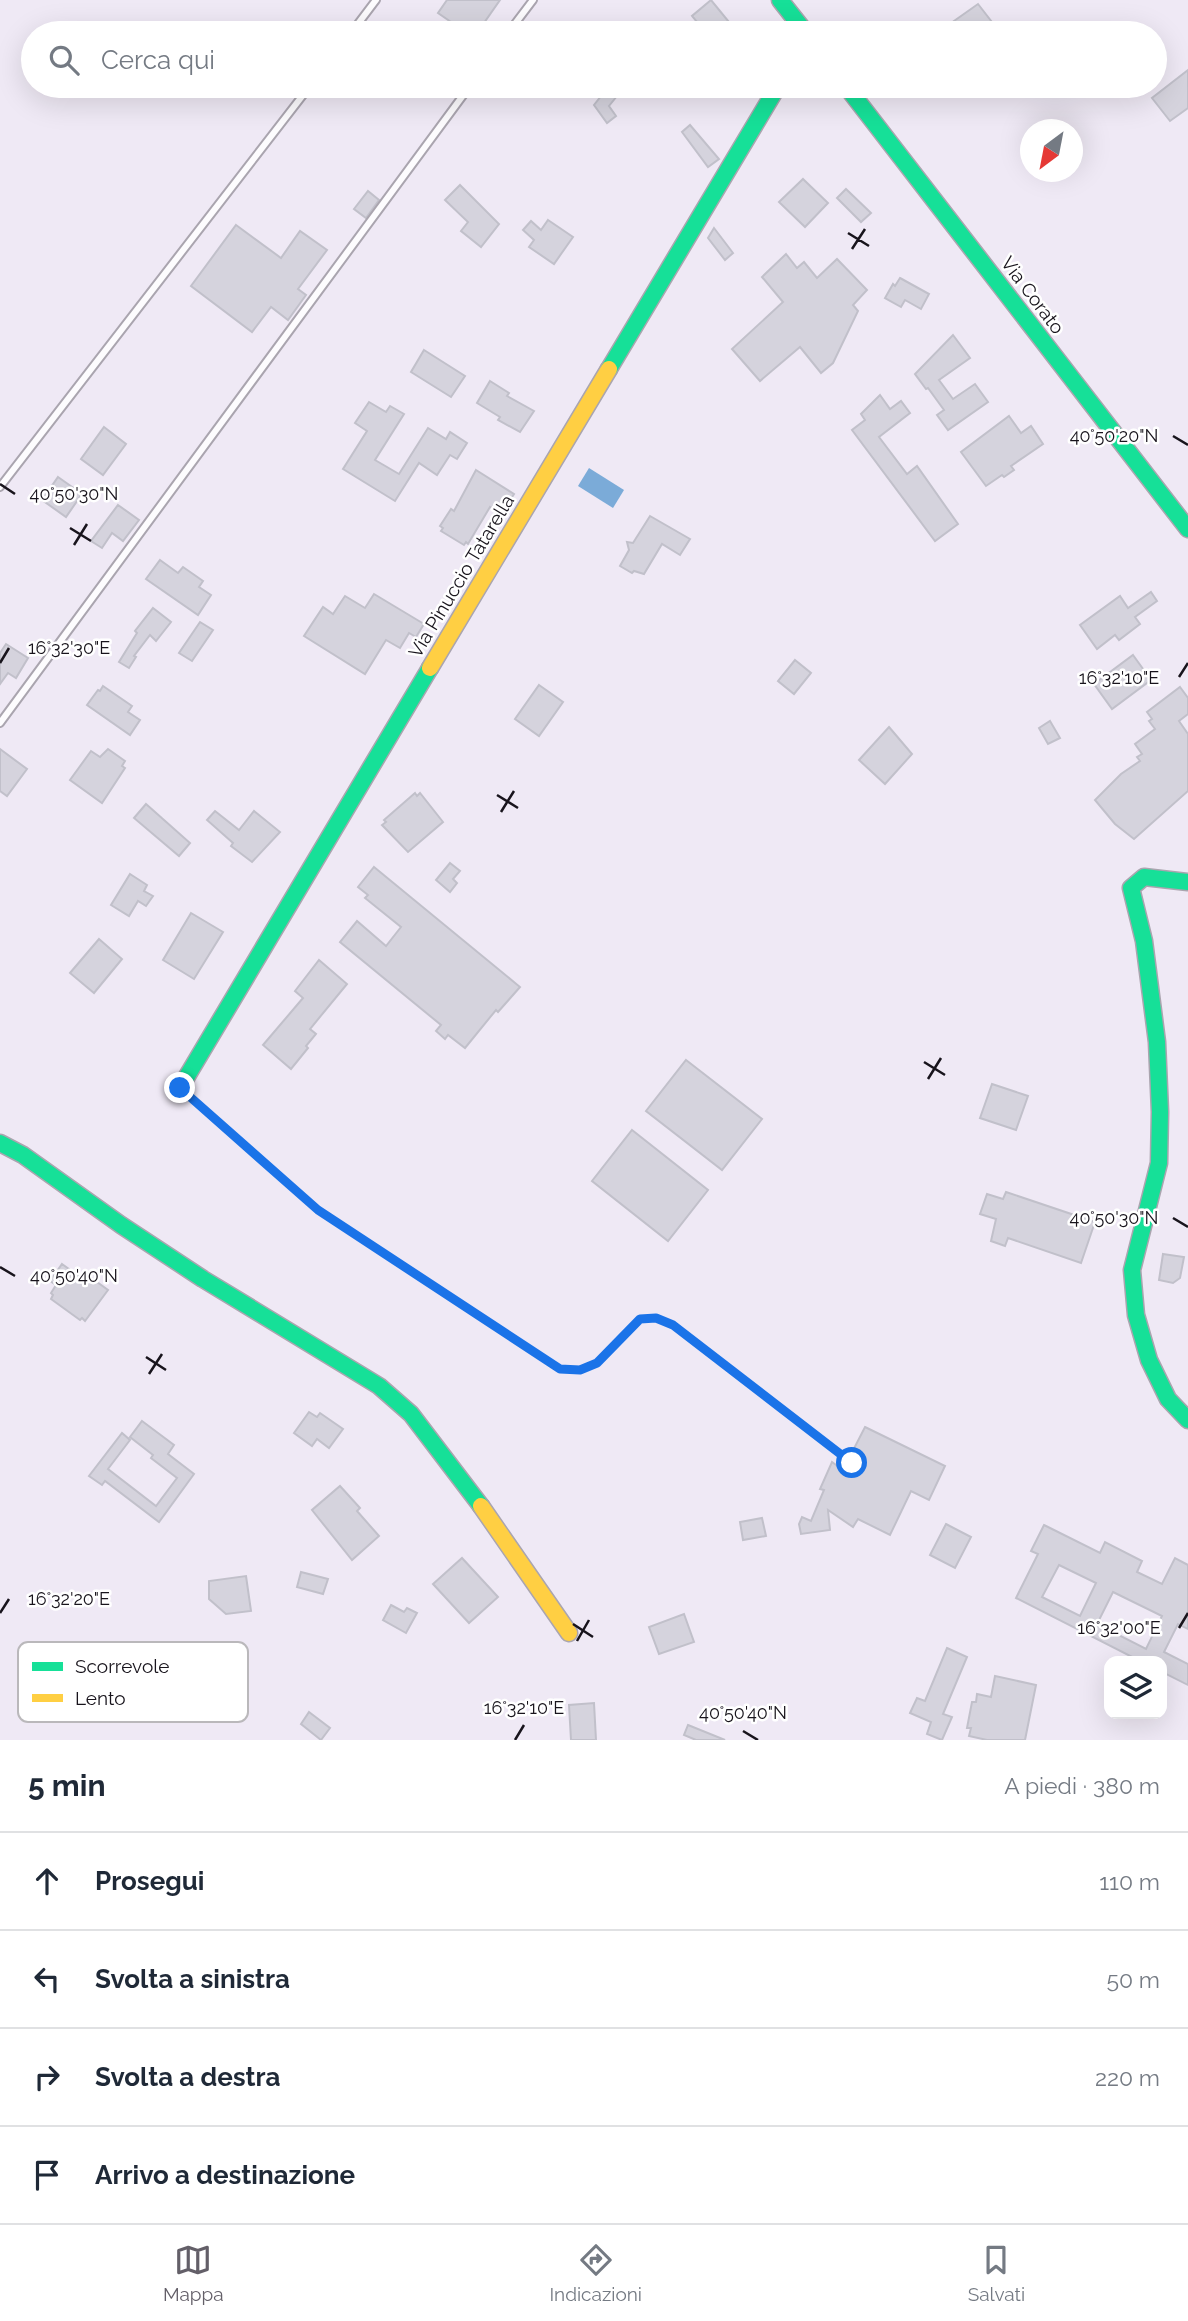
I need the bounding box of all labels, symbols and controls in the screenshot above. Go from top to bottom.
search box [21,21,1167,98]
icon: search [45,41,83,79]
text: Cerca qui [101,45,215,75]
north arrow [1020,119,1083,182]
street label: Via Corato [997,252,1069,338]
text: 40°50'20"N [1070,425,1158,446]
text: 40°50'30"N [30,483,118,504]
street label: Via Pinuccio Tatarella [404,491,518,661]
text: 16°32'30"E [28,637,110,658]
text: 16°32'10"E [1079,667,1159,688]
route end [164,1072,195,1103]
text: 40°50'30"N [1070,1207,1158,1228]
text: 40°50'40"N [30,1265,118,1286]
route start [836,1447,867,1478]
text: 16°32'20"E [28,1588,110,1609]
text: 16°32'00"E [1077,1617,1161,1638]
legend [18,1642,248,1722]
text: Scorrevole [75,1655,170,1677]
map controls [1104,1656,1167,1719]
button: layers [1104,1656,1167,1719]
text: Lento [75,1687,126,1709]
text: 16°32'10"E [484,1697,564,1718]
text: 40°50'40"N [699,1702,787,1723]
text: 5 min [28,1768,106,1803]
text: A piedi · 380 m [1004,1772,1160,1799]
icon: ahead [28,1862,66,1900]
text: Prosegui [95,1866,204,1896]
text: 110 m [1099,1868,1160,1895]
icon: left [28,1960,66,1998]
text: Svolta a sinistra [95,1964,290,1994]
text: 50 m [1106,1966,1160,1993]
icon: right [28,2058,66,2096]
text: Svolta a destra [95,2062,281,2092]
text: 220 m [1095,2064,1160,2091]
icon: arrive [28,2156,66,2194]
text: Arrivo a destinazione [95,2160,355,2190]
tab: Mappa [163,2241,224,2305]
tab: Indicazioni [549,2241,642,2305]
tab: Salvati [968,2241,1025,2305]

